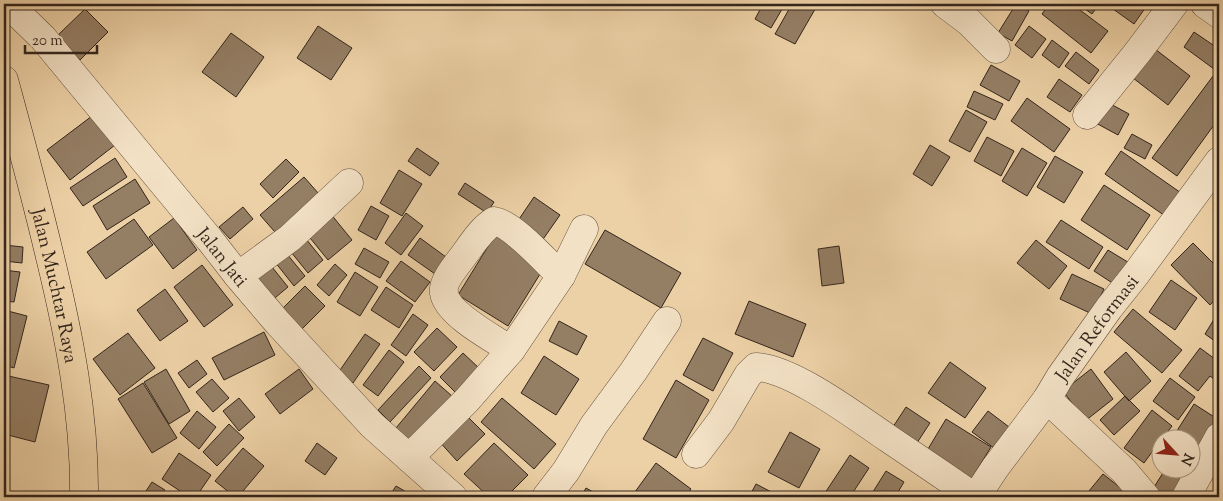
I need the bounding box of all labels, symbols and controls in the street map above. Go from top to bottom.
scale bar [25,22,98,54]
text: 20 m [32,31,63,52]
street label: Jalan Muchtar Raya [22,205,83,366]
street label: Jalan Jati [188,222,253,294]
street label: Jalan Reformasi [1049,270,1146,389]
north arrow [1150,428,1200,478]
text: N [1174,449,1197,468]

